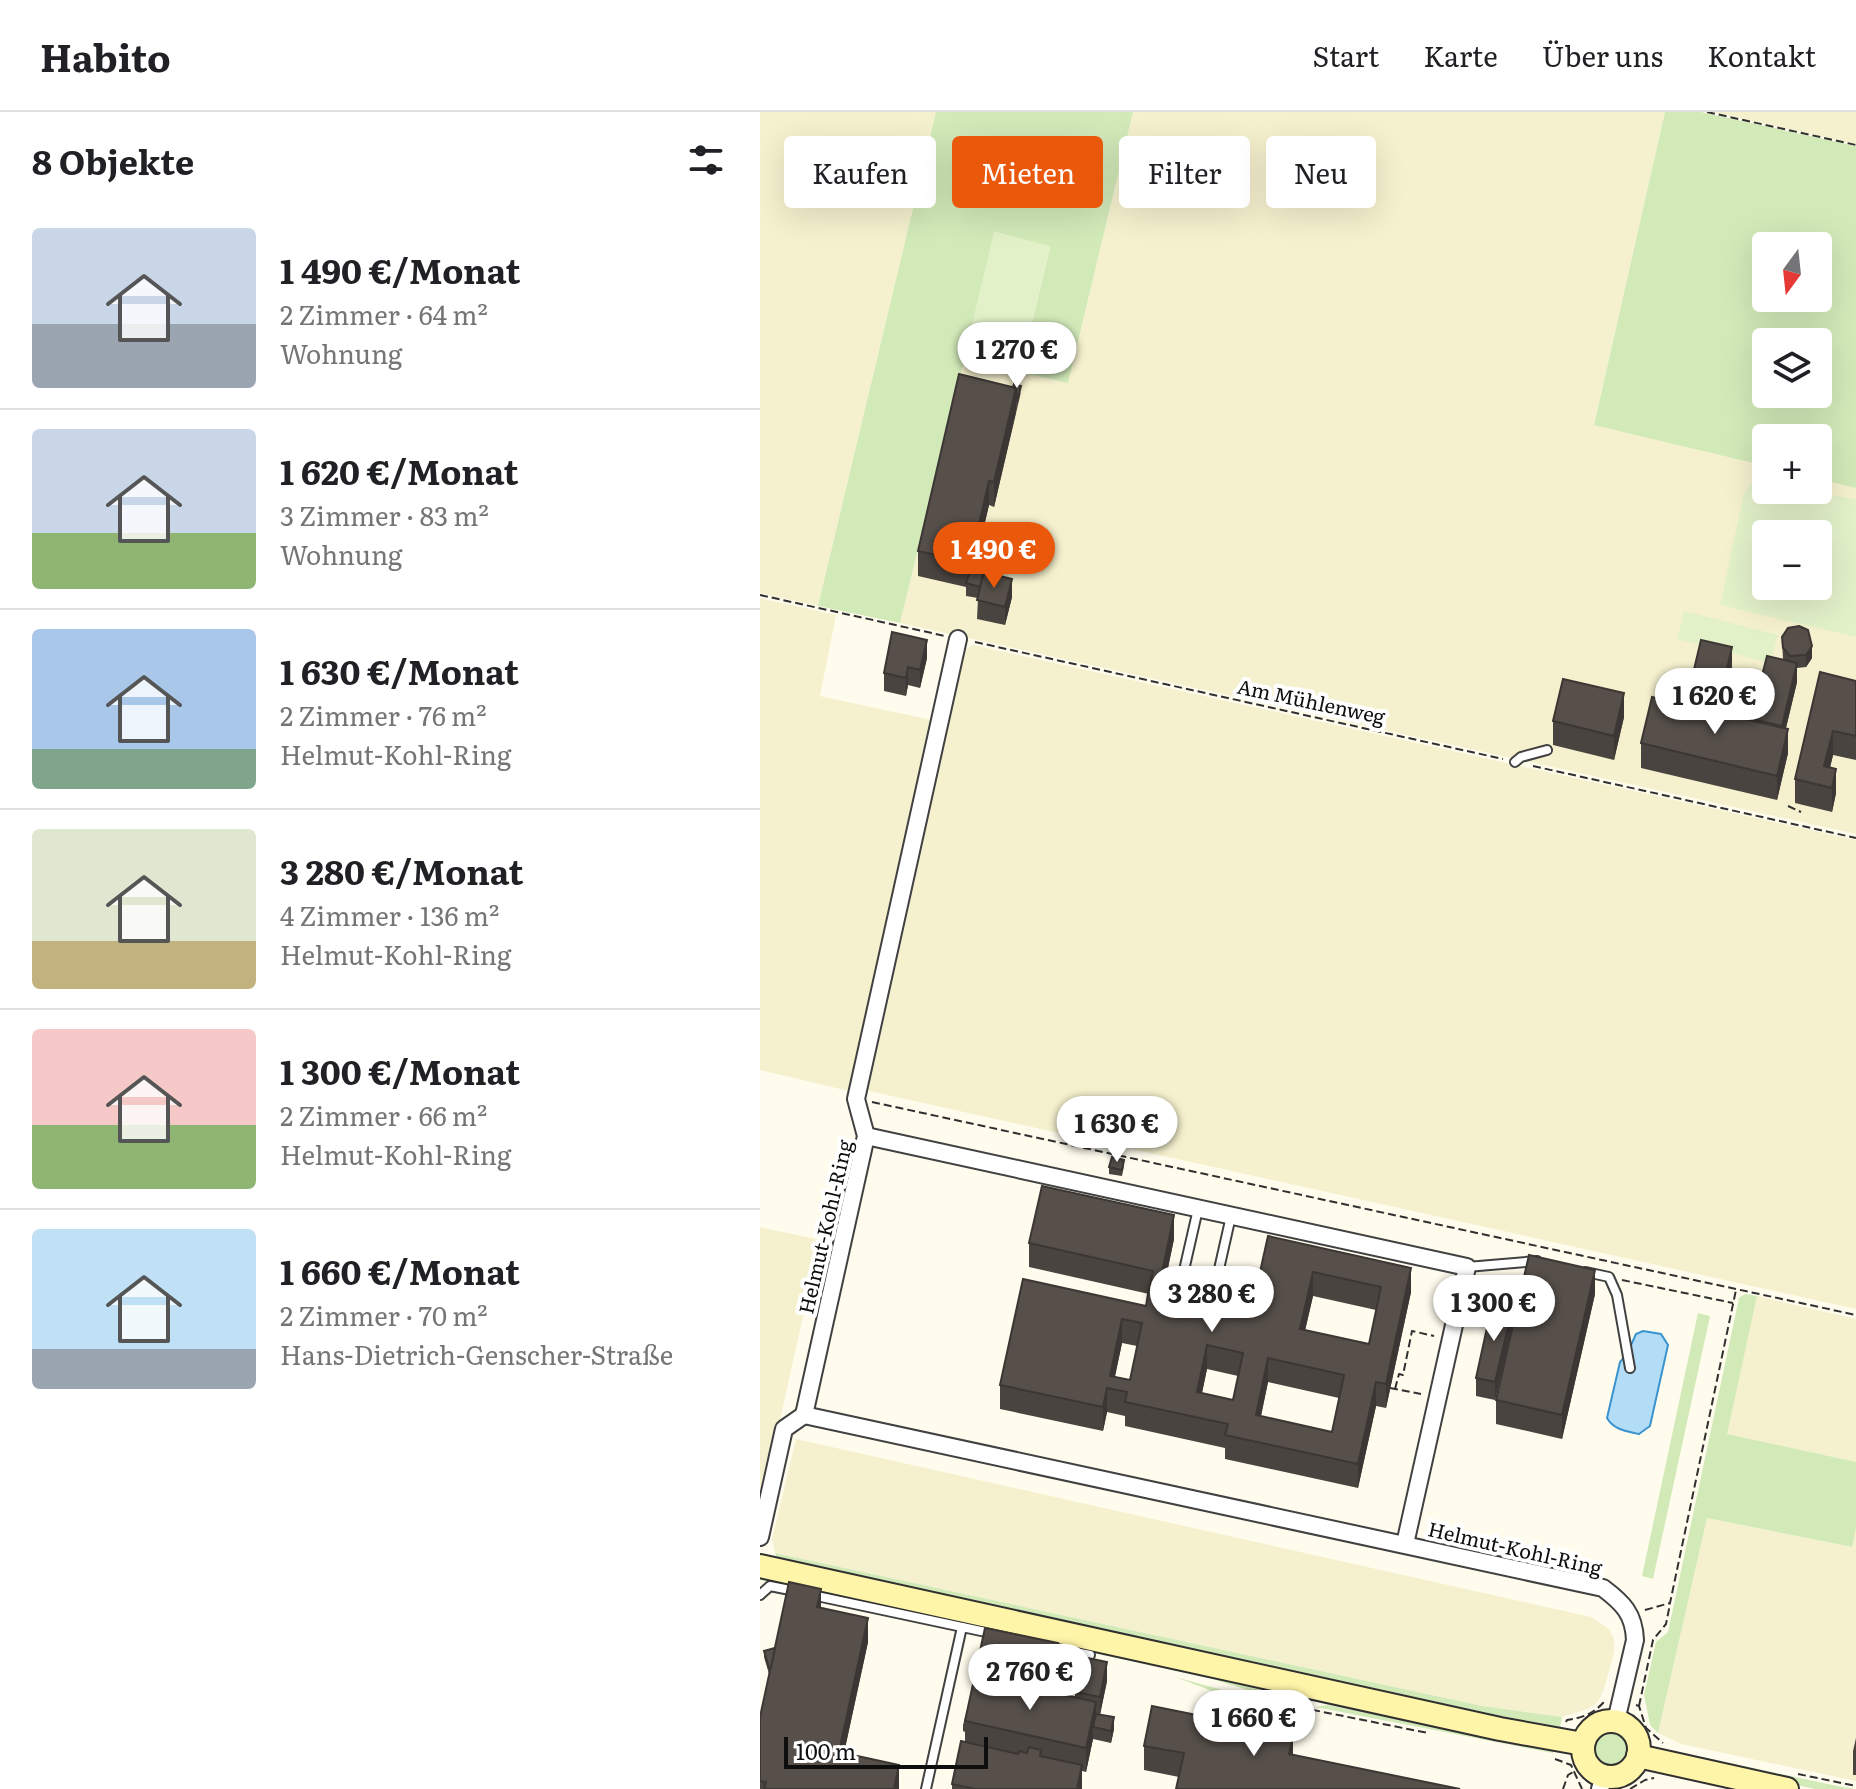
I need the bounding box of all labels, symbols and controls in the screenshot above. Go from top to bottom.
text: Habito [40,27,171,84]
text: Start [1313,34,1379,76]
text: Karte [1423,34,1498,76]
text: Über uns [1542,34,1663,76]
text: Kontakt [1707,34,1816,76]
text: 8 Objekte [32,135,194,185]
chip: Kaufen [784,136,936,208]
chip: Mieten [952,136,1103,208]
chip: Filter [1119,136,1250,208]
chip: Neu [1266,136,1376,208]
icon: filters [684,138,728,182]
north arrow [1752,232,1832,312]
map controls [1752,232,1832,600]
text: 1 490 €/Monat [280,244,520,294]
icon: home [96,260,192,356]
text: 2 Zimmer · 64 m² [280,294,488,333]
pin: 1 270 € [943,322,1091,390]
text: 1 270 € [975,328,1059,367]
button: layers [1752,328,1832,408]
text: Wohnung [280,333,403,372]
button: + [1752,424,1832,504]
text: 1 620 €/Monat [280,445,518,495]
icon: home [96,461,192,557]
text: 3 Zimmer · 83 m² [280,495,489,534]
button: − [1752,520,1832,600]
pin: 1 490 € [920,522,1068,590]
text: 1 490 € [951,528,1037,567]
text: Wohnung [280,534,403,573]
text: 1 630 €/Monat [280,645,519,695]
icon: home [96,661,192,757]
pin: 1 620 € [1641,668,1789,736]
street label: Am Mühlenweg [1235,670,1389,731]
text: 1 620 € [1673,674,1757,713]
text: 2 Zimmer · 76 m² [280,695,487,734]
text: Helmut-Kohl-Ring [280,734,512,773]
text: 3 280 €/Monat [280,845,524,895]
icon: home [96,861,192,957]
text: 4 Zimmer · 136 m² [280,895,499,934]
text: Helmut-Kohl-Ring [280,934,512,973]
text: 1 300 €/Monat [280,1045,520,1095]
icon: home [96,1061,192,1157]
text: 2 Zimmer · 66 m² [280,1095,487,1134]
pin: 1 630 € [1043,1096,1191,1164]
text: 1 630 € [1075,1102,1159,1141]
text: Helmut-Kohl-Ring [280,1134,512,1173]
street label: Helmut-Kohl-Ring [789,1136,859,1317]
text: 1 660 €/Monat [280,1245,520,1295]
icon: home [96,1261,192,1357]
pin: 3 280 € [1138,1266,1286,1334]
text: 3 280 € [1168,1272,1256,1311]
pin: 1 300 € [1420,1275,1568,1343]
text: 1 300 € [1451,1281,1537,1320]
text: 2 Zimmer · 70 m² [280,1295,488,1334]
text: Hans-Dietrich-Genscher-Straße [280,1334,673,1373]
street label: Helmut-Kohl-Ring [1425,1512,1606,1582]
pin: 2 760 € [956,1644,1104,1712]
text: 2 760 € [986,1650,1074,1689]
pin: 1 660 € [1180,1690,1328,1758]
text: 1 660 € [1211,1696,1297,1735]
scale bar [784,1733,988,1769]
text: 100 m [796,1734,856,1767]

